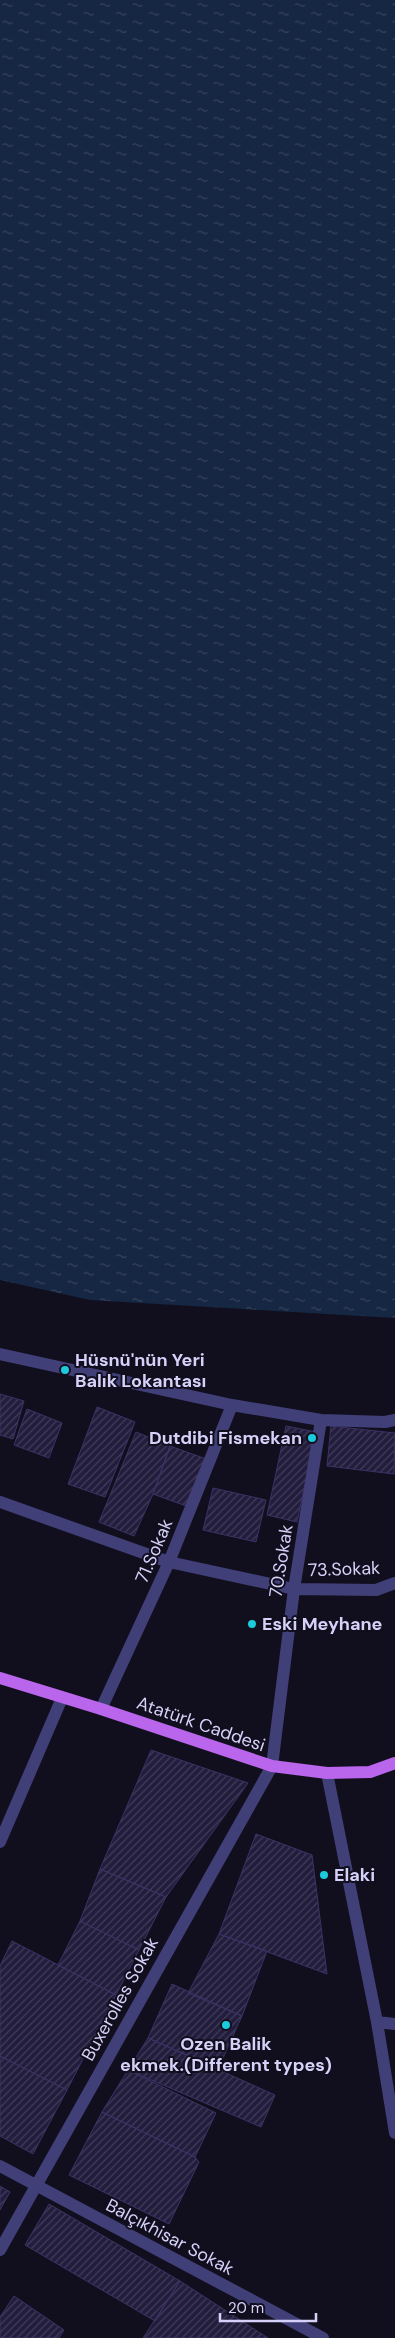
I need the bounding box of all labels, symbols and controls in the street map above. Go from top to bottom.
place label: Hüsnü'nün Yeri Balık Lokantası [75,1348,206,1393]
marker: Hüsnü'nün Yeri Balık Lokantası [59,1364,71,1376]
place label: Dutdibi Fismekan [149,1426,302,1450]
marker: Dutdibi Fismekan [306,1432,318,1444]
street label: 71.Sokak [130,1515,178,1587]
street label: 70.Sokak [263,1523,299,1599]
street label: 73.Sokak [307,1556,381,1582]
place label: Eski Meyhane [262,1612,383,1636]
marker: Eski Meyhane [246,1618,258,1630]
street label: Atatürk Caddesi [133,1691,269,1757]
place label: Elaki [334,1863,375,1887]
marker: Elaki [318,1869,330,1881]
street label: Buxerolles Sokak [76,1933,164,2065]
marker: Ozen Balik ekmek.(Different types) [220,2019,232,2031]
place label: Ozen Balik ekmek.(Different types) [120,2032,332,2077]
street label: Balçıkhisar Sokak [102,2193,238,2281]
scale bar [220,2290,316,2322]
text: 20 m [228,2298,264,2318]

